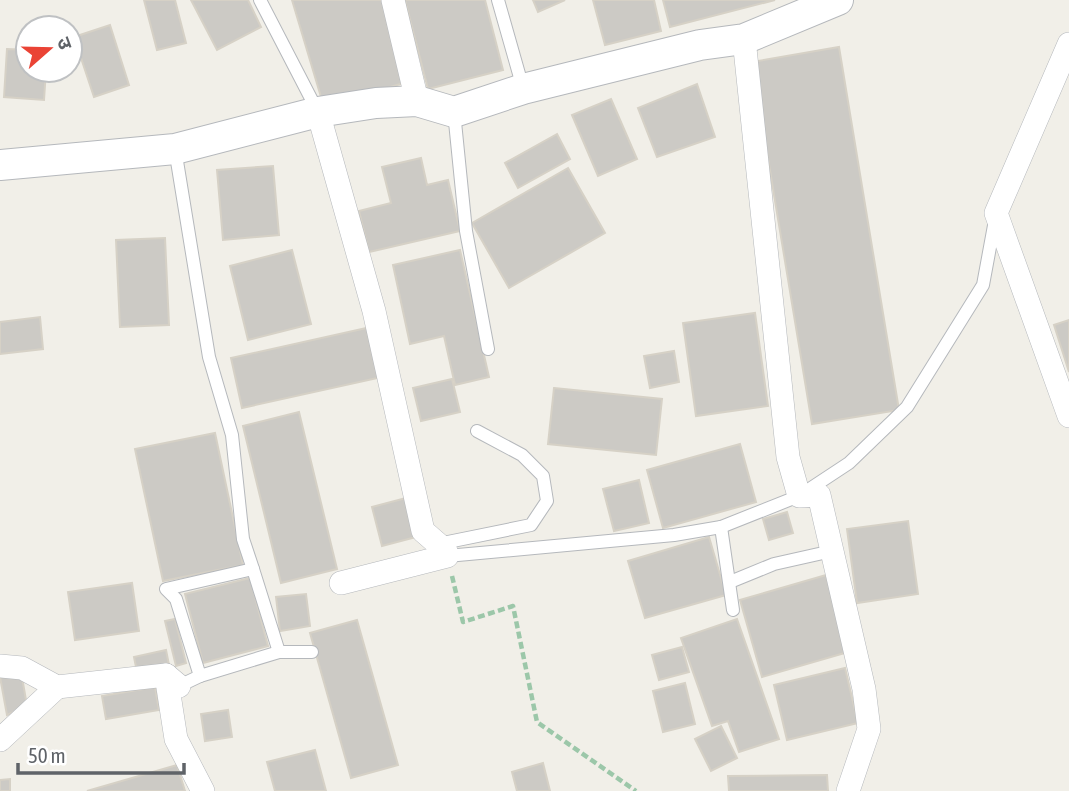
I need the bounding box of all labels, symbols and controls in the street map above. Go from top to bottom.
north arrow [14,14,84,84]
text: उ [53,34,78,53]
scale bar [18,732,184,776]
text: 50 m [28,743,66,767]

